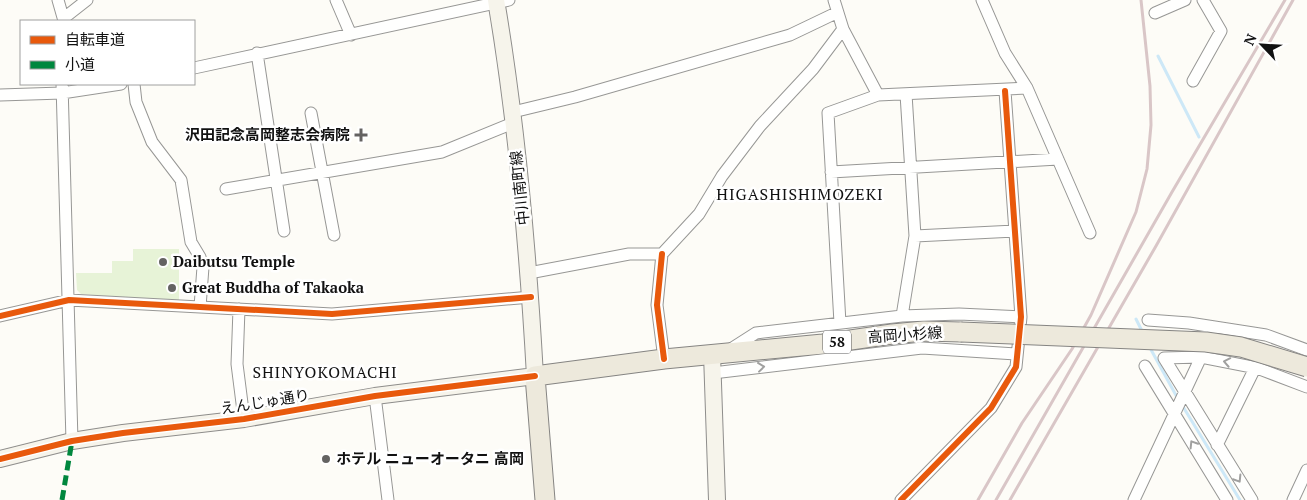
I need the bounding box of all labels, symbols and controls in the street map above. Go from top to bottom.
legend [20,20,195,85]
north arrow [1237,20,1287,70]
text: 自転車道 [65,29,125,49]
text: N [1239,30,1261,48]
text: 小道 [65,54,95,74]
place label: 沢田記念高岡整志会病院 [185,124,350,144]
marker: 沢田記念高岡整志会病院 [354,128,368,142]
street label: 中川南町線 [505,150,533,226]
district label: HIGASHISHIMOZEKI [716,183,884,205]
place label: Daibutsu Temple [173,251,295,271]
marker: Daibutsu Temple [157,256,169,268]
place label: Great Buddha of Takaoka [182,277,365,297]
marker: Great Buddha of Takaoka [166,282,178,294]
street label: 高岡小杉線 [867,321,943,347]
road number: 58 [823,331,851,354]
one-way arrow [1223,357,1232,368]
district label: SHINYOKOMACHI [252,361,398,383]
one-way arrow [758,362,766,373]
street label: えんじゅ通り [219,384,311,418]
one-way arrow [1189,440,1199,449]
place label: ホテル ニューオータニ 高岡 [336,448,524,468]
marker: ホテル ニューオータニ 高岡 [320,453,332,465]
one-way arrow [1232,473,1242,482]

